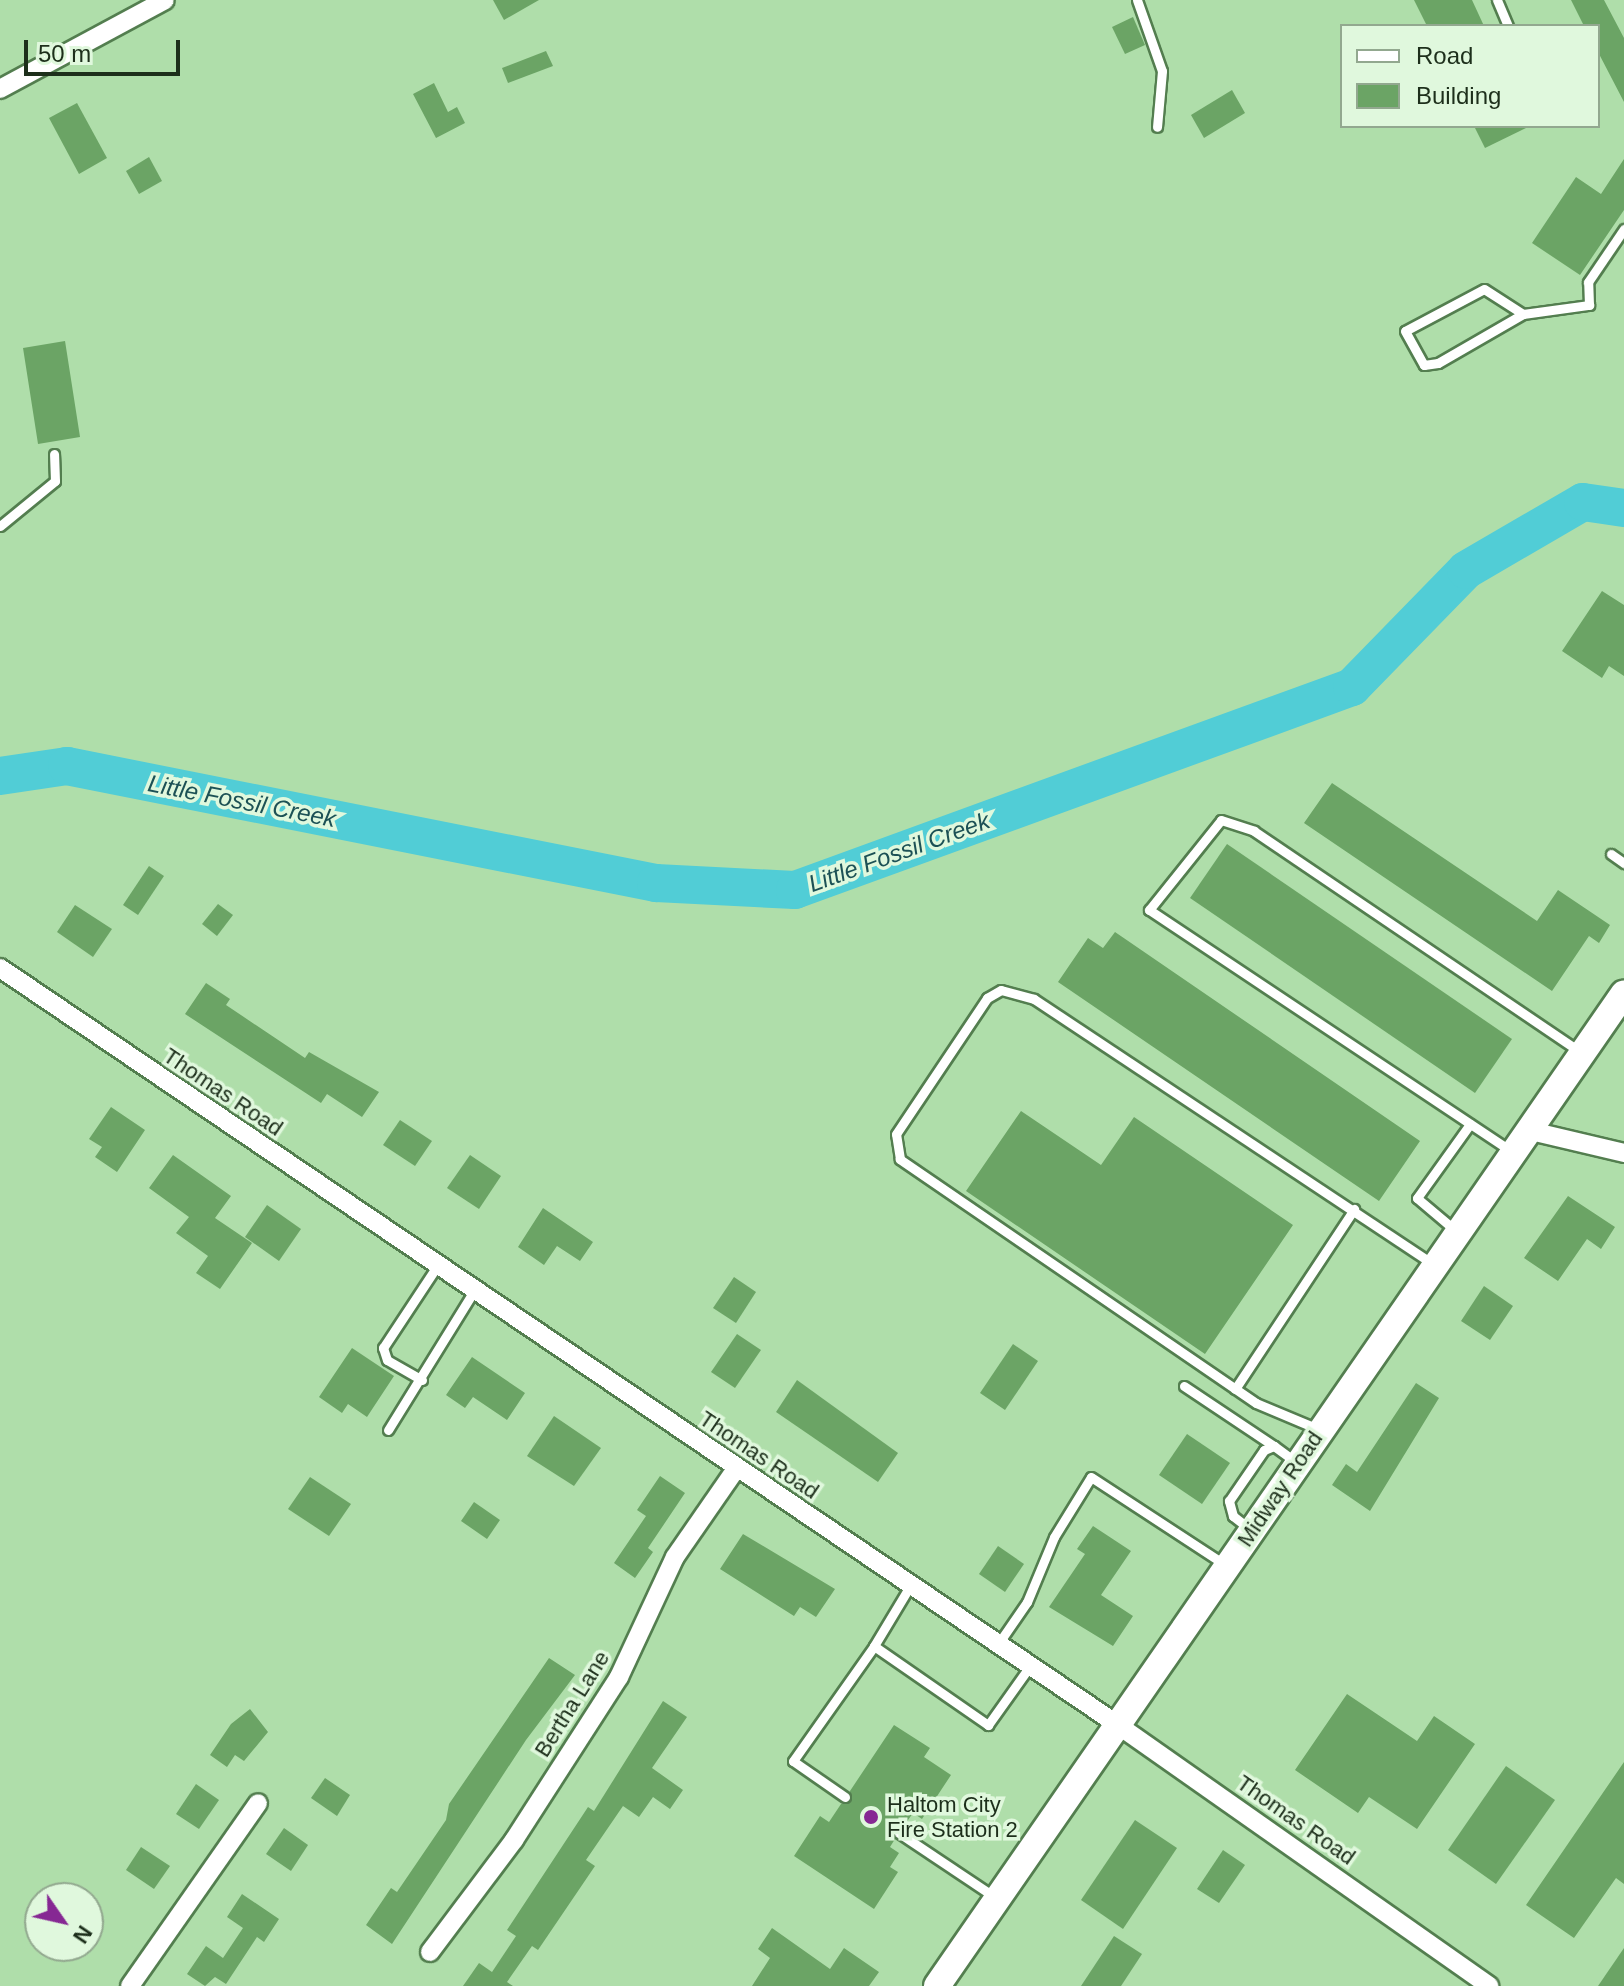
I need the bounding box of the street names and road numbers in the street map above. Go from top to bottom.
street label: Thomas Road [158,1042,288,1142]
street label: Thomas Road [694,1405,824,1505]
street label: Midway Road [1232,1426,1328,1552]
street label: Bertha Lane [529,1646,615,1762]
street label: Thomas Road [1232,1770,1360,1870]

